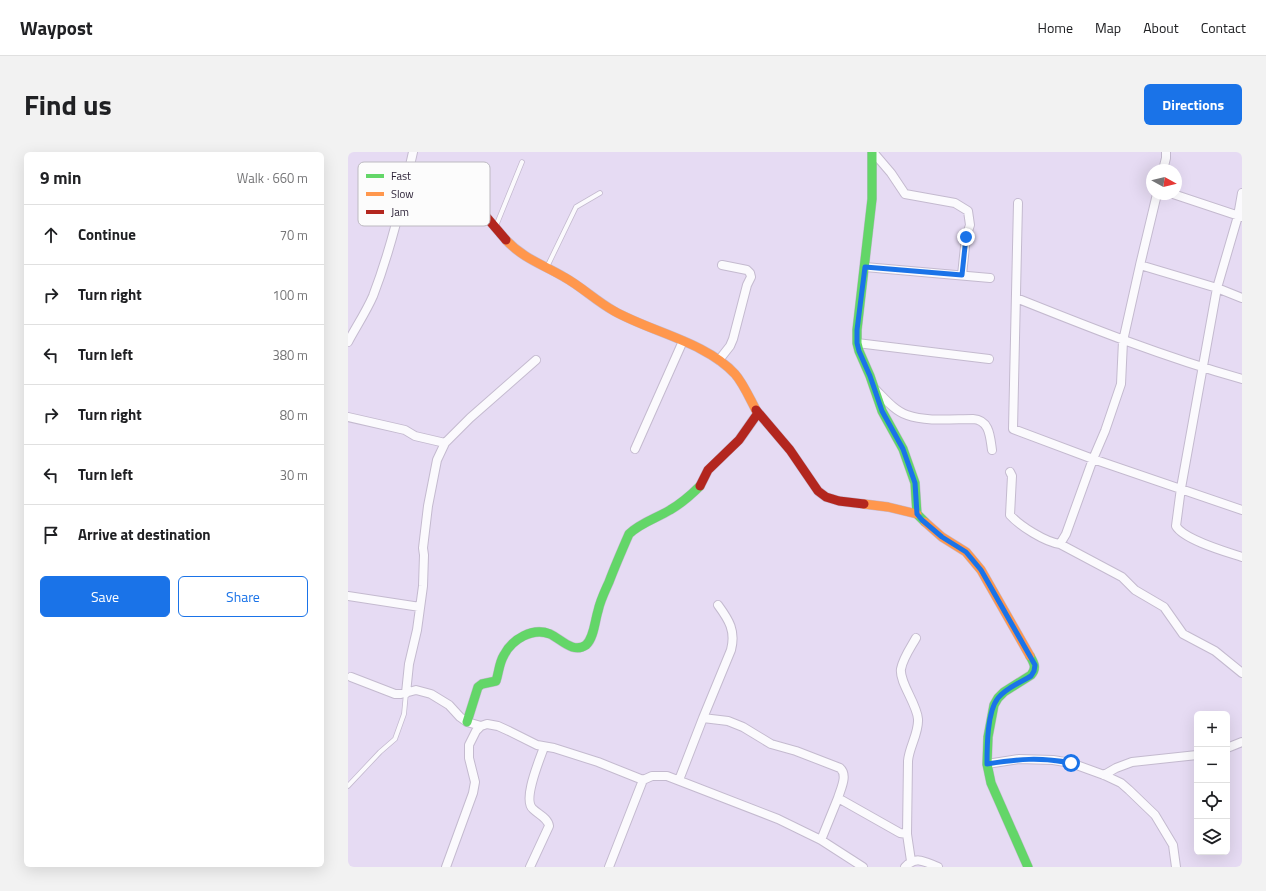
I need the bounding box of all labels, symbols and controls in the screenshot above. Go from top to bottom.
text: Waypost [20,13,93,42]
text: Home [1038,17,1073,38]
text: Map [1095,17,1121,38]
text: About [1143,17,1179,38]
text: Contact [1201,17,1246,38]
text: Find us [24,83,112,126]
button: Directions [1144,84,1242,125]
legend [358,162,490,226]
north arrow [1146,164,1182,200]
text: 9 min [40,165,81,191]
text: Walk · 660 m [237,168,308,188]
text: Fast [391,168,411,184]
text: Slow [391,186,414,202]
text: Jam [391,204,409,220]
text: Continue [78,223,136,246]
icon: ahead [40,224,62,246]
text: 70 m [280,225,308,245]
route end [957,228,975,246]
text: Turn right [78,283,142,306]
icon: right [40,284,62,306]
text: 100 m [272,285,308,305]
text: Turn left [78,343,133,366]
icon: left [40,344,62,366]
text: 380 m [272,345,308,365]
text: Turn right [78,403,142,426]
icon: right [40,404,62,426]
text: 80 m [280,405,308,425]
text: Turn left [78,463,133,486]
icon: left [40,464,62,486]
text: 30 m [280,465,308,485]
text: Arrive at destination [78,523,211,546]
icon: arrive [40,524,62,546]
button: Save [40,576,170,617]
button: Share [178,576,308,617]
map controls [1194,711,1230,855]
button: + [1194,711,1230,747]
button: − [1194,747,1230,783]
route start [1062,754,1080,772]
button: locate [1194,783,1230,819]
button: layers [1194,819,1230,855]

